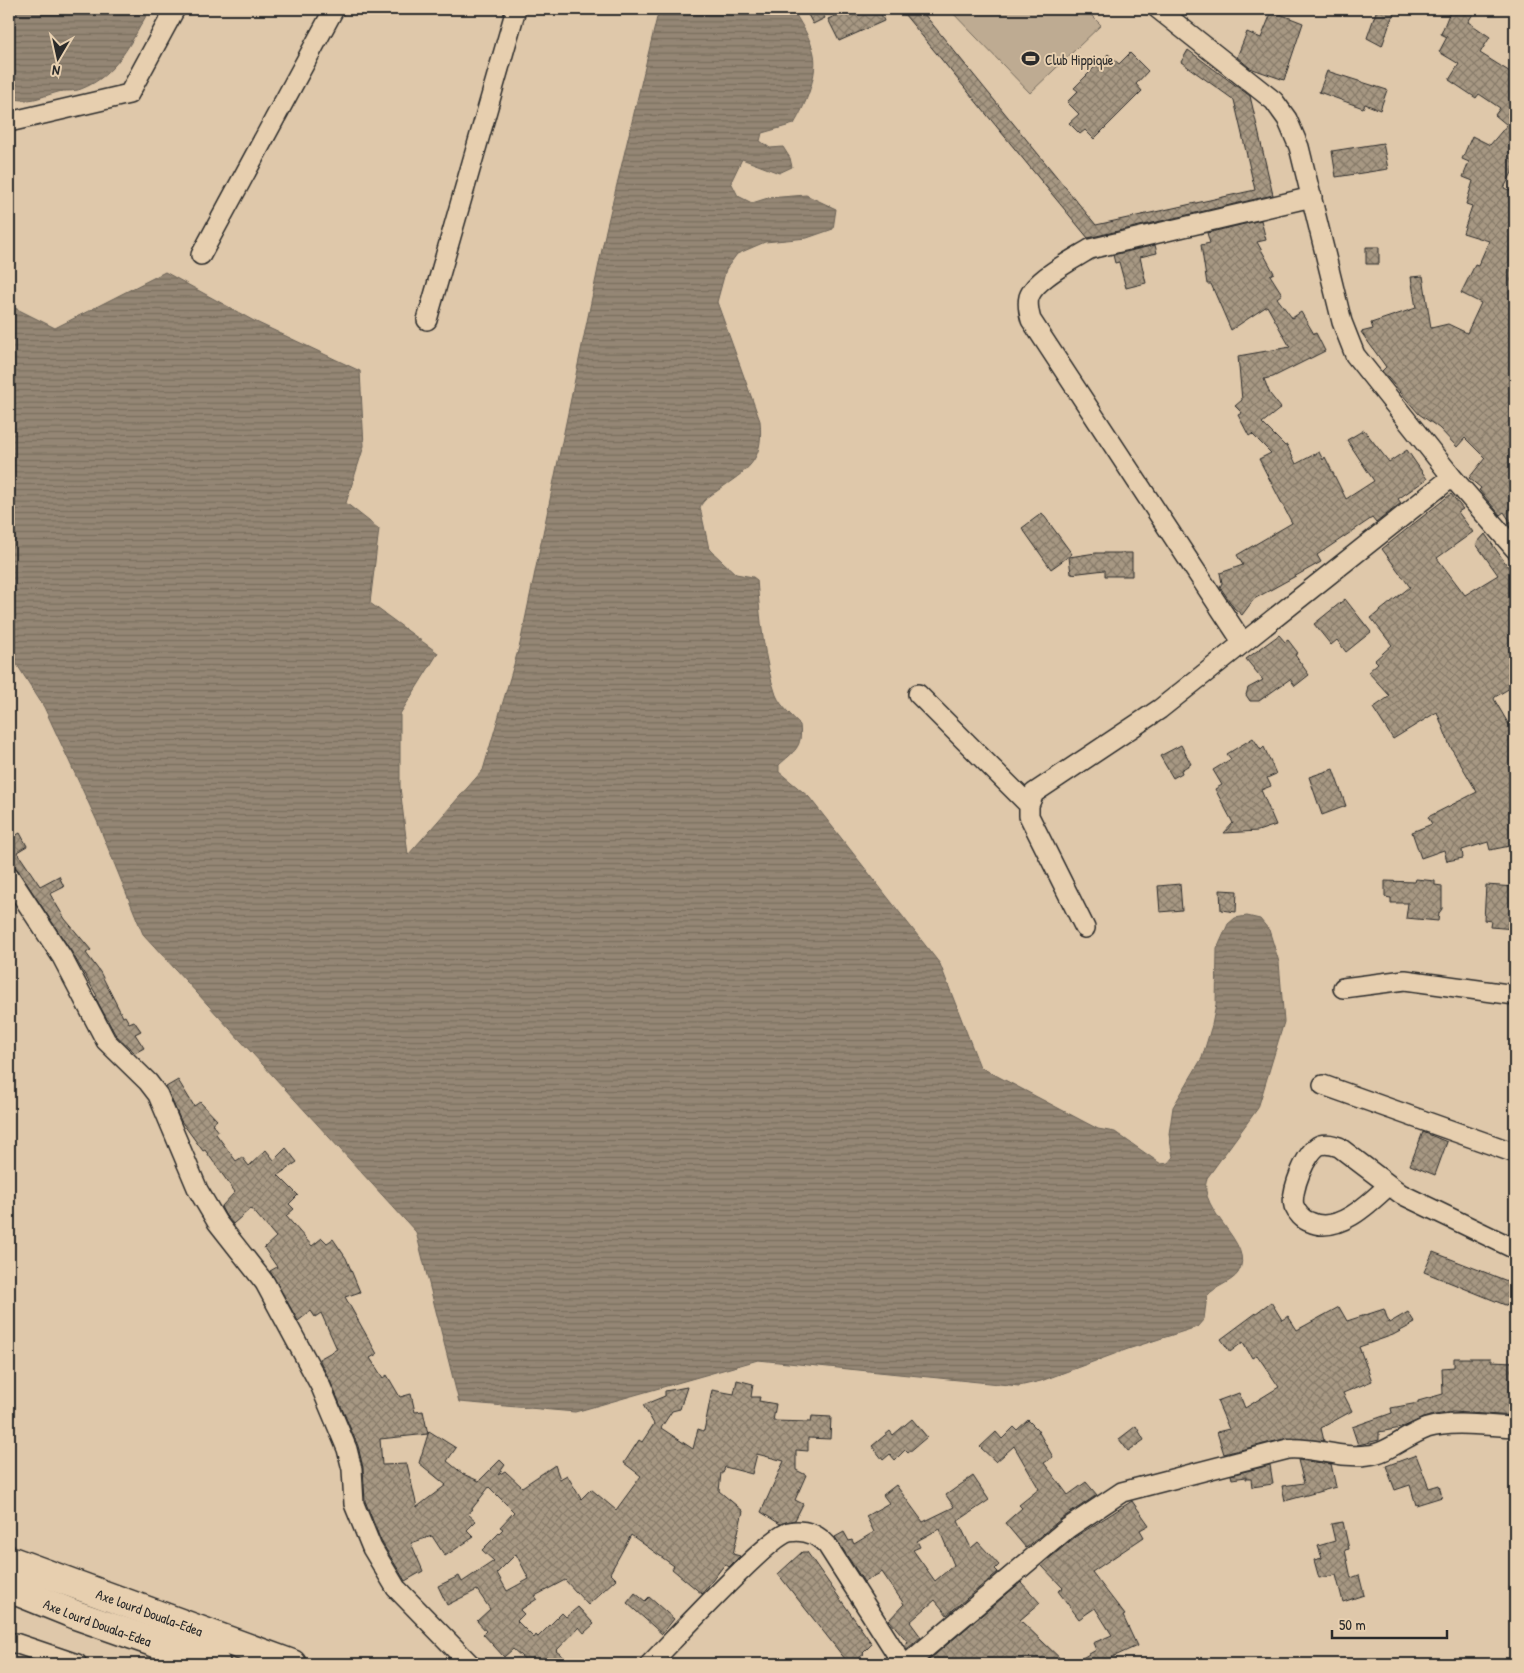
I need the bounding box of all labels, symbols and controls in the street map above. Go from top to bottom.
north arrow [32,32,82,82]
sports icon: Club Hippique [1021,49,1041,69]
place label: Club Hippique [1045,50,1114,70]
text: N [50,61,61,81]
street label: Axe lourd Douala-Edea [94,1583,206,1640]
street label: Axe Lourd Douala-Edea [41,1593,155,1650]
scale bar [1332,1608,1446,1640]
text: 50 m [1339,1614,1366,1635]

